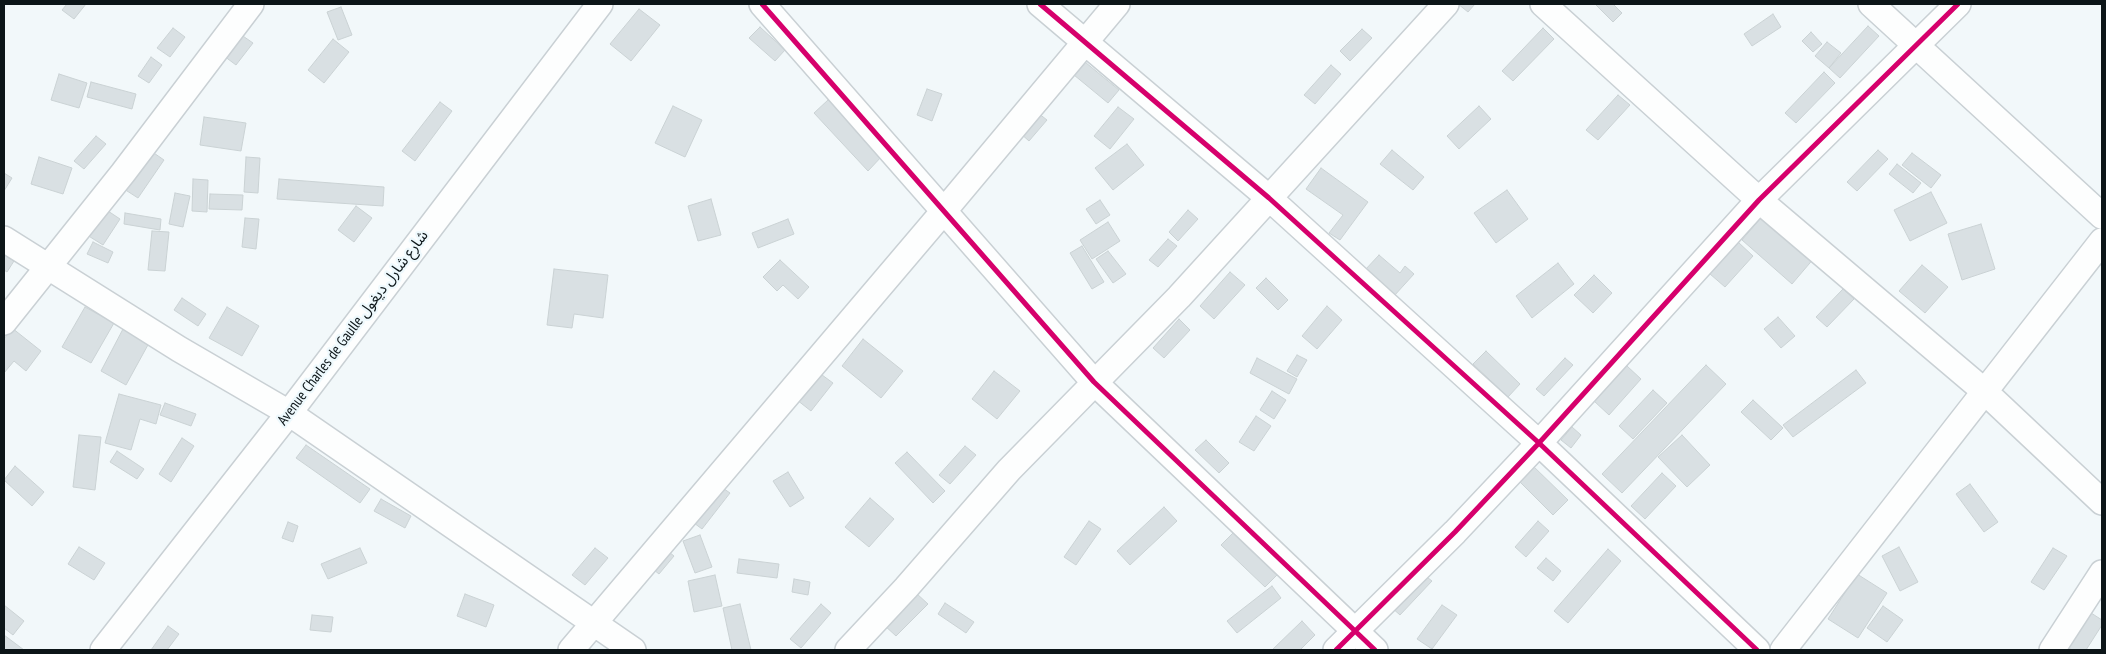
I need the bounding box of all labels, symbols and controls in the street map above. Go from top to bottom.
street label: Avenue Charles de Gaulle شارع شارل ديغول [274,227,432,429]

